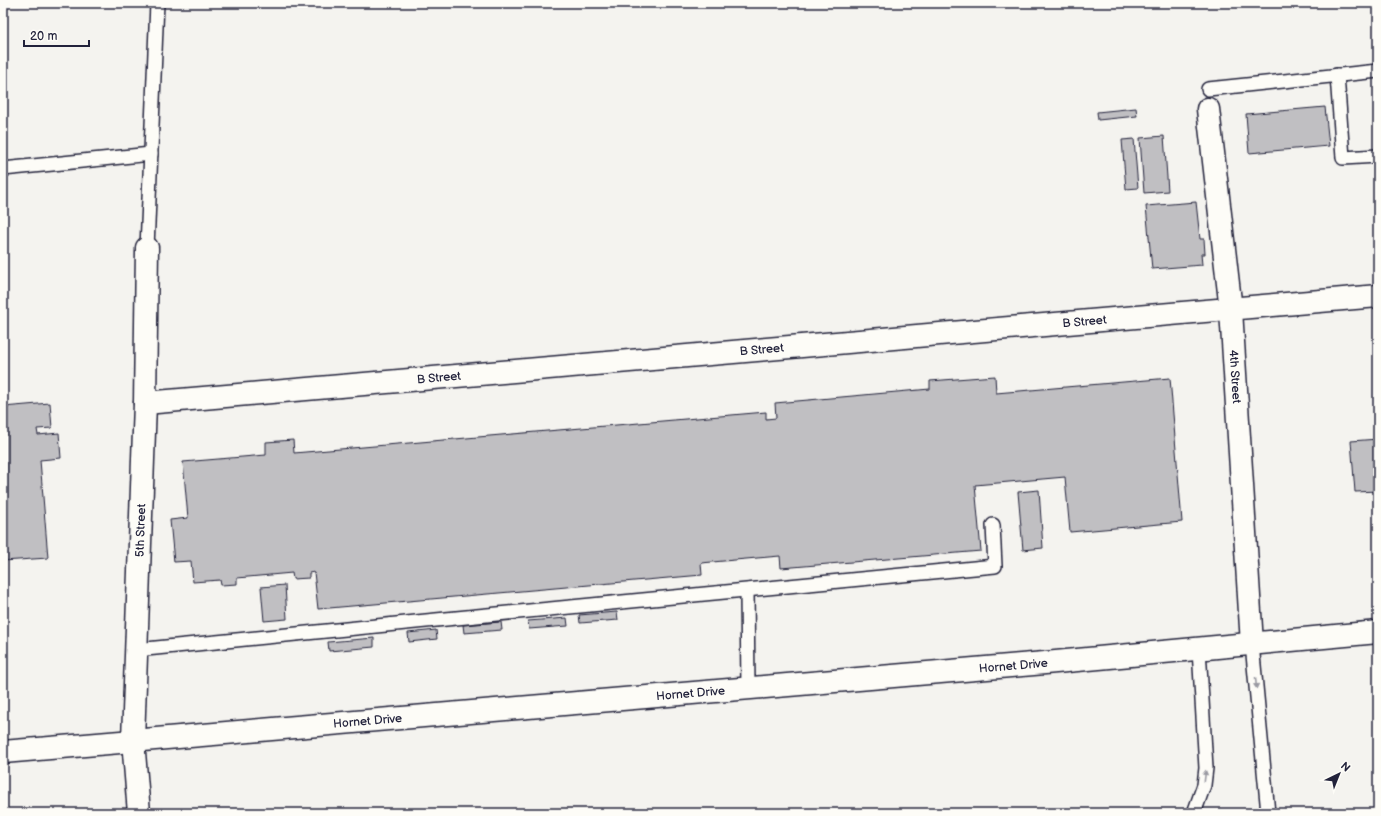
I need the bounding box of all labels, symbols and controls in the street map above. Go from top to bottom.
scale bar [24,22,89,48]
text: 20 m [30,29,57,44]
street label: B Street [1062,312,1107,331]
street label: B Street [739,340,785,359]
street label: 4th Street [1226,349,1244,404]
street label: B Street [416,368,462,387]
street label: 5th Street [132,503,149,557]
street label: Hornet Drive [978,655,1048,676]
one-way arrow [1253,677,1259,689]
street label: Hornet Drive [655,683,726,704]
street label: Hornet Drive [333,710,403,731]
north arrow [1319,754,1359,794]
text: N [1338,759,1353,775]
one-way arrow [1202,770,1209,782]

